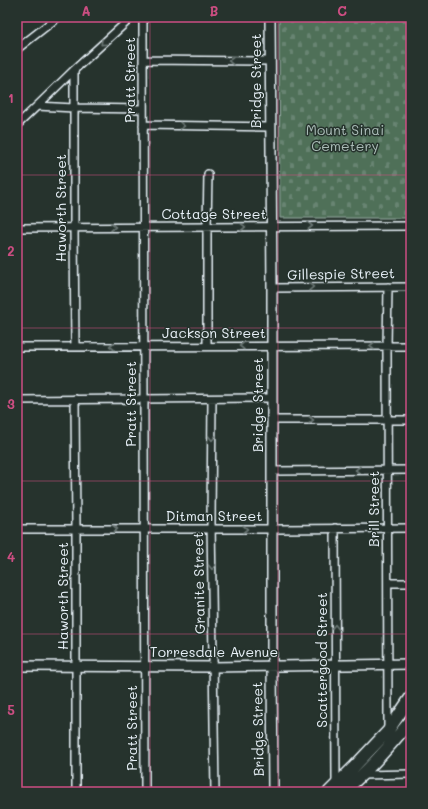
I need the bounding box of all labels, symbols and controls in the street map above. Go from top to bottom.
text: A [81,2,91,19]
text: B [210,2,219,19]
text: C [337,2,347,19]
street label: Bridge Street [246,34,265,128]
street label: Pratt Street [120,37,139,123]
one-way arrow [100,39,108,46]
one-way arrow [228,57,234,65]
text: 1 [8,89,14,106]
park label: Mount Sinai Cemetery [306,120,384,155]
one-way arrow [179,122,185,130]
street label: Haworth Street [51,154,70,262]
street label: Cottage Street [161,204,267,223]
one-way arrow [307,222,313,230]
one-way arrow [110,223,116,231]
one-way arrow [240,223,246,231]
text: 2 [7,242,15,259]
street label: Gillespie Street [287,263,395,284]
one-way arrow [308,283,314,292]
street label: Jackson Street [162,323,266,342]
one-way arrow [109,342,115,350]
one-way arrow [239,342,245,350]
one-way arrow [369,342,375,350]
street label: Bridge Street [248,358,267,452]
street label: Pratt Street [121,361,140,447]
text: 3 [7,395,15,412]
one-way arrow [308,416,314,424]
one-way arrow [208,435,216,441]
one-way arrow [355,466,361,474]
street label: Brill Street [364,471,383,547]
street label: Ditman Street [166,506,262,525]
one-way arrow [112,525,118,533]
one-way arrow [242,525,248,533]
street label: Granite Street [188,532,209,634]
street label: Haworth Street [53,542,72,650]
text: 4 [7,548,15,565]
one-way arrow [207,564,216,570]
street label: Scattergood Street [312,592,331,728]
one-way arrow [331,624,339,630]
street label: Torresdale Avenue [150,642,278,661]
street label: Bridge Street [247,681,268,777]
street label: Pratt Street [122,685,141,771]
text: 5 [7,701,15,718]

